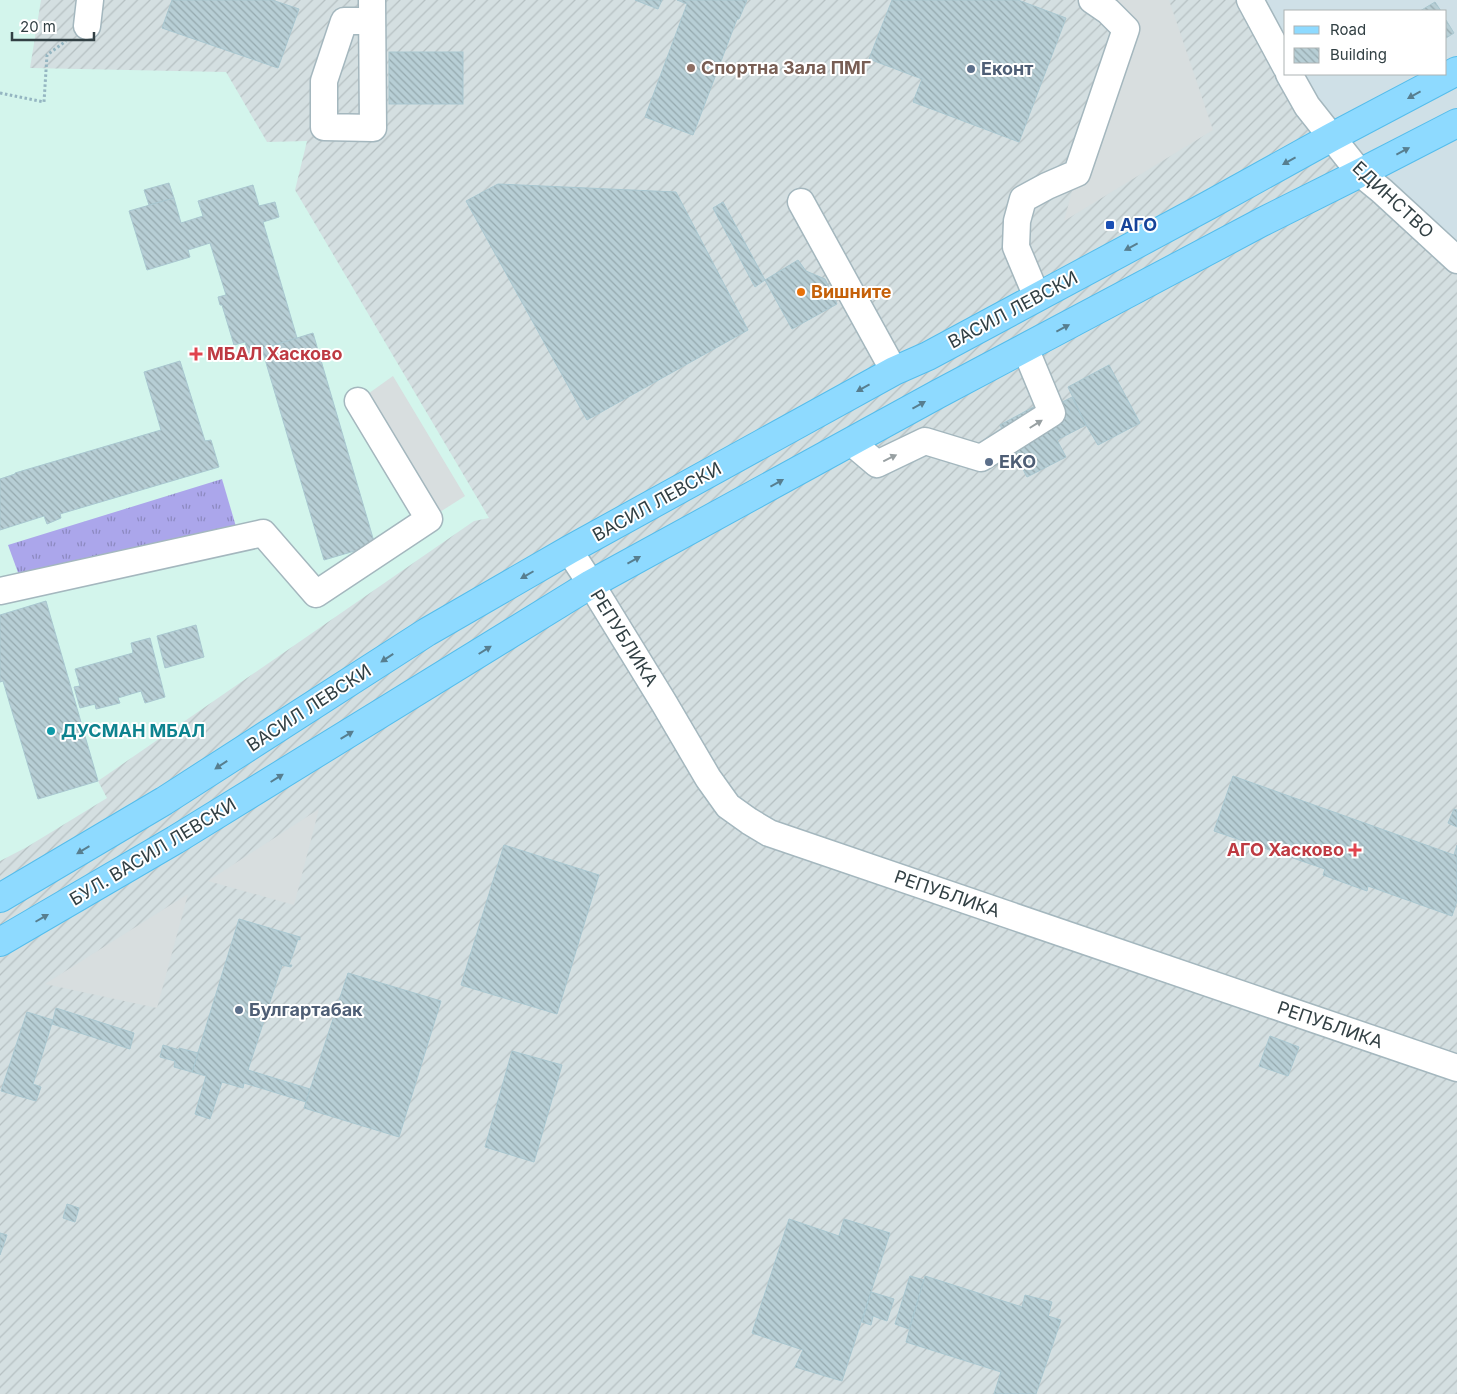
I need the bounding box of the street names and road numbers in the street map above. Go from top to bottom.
street label: ЕДИНСТВО [1349,157,1438,242]
street label: ВАСИЛ ЛЕВСКИ [944,267,1081,353]
street label: ВАСИЛ ЛЕВСКИ [589,458,725,546]
street label: РЕПУБЛИКА [586,585,663,690]
street label: ВАСИЛ ЛЕВСКИ [243,660,375,756]
street label: БУЛ. ВАСИЛ ЛЕВСКИ [66,794,240,910]
street label: РЕПУБЛИКА [892,866,1003,921]
street label: РЕПУБЛИКА [1275,997,1386,1052]

